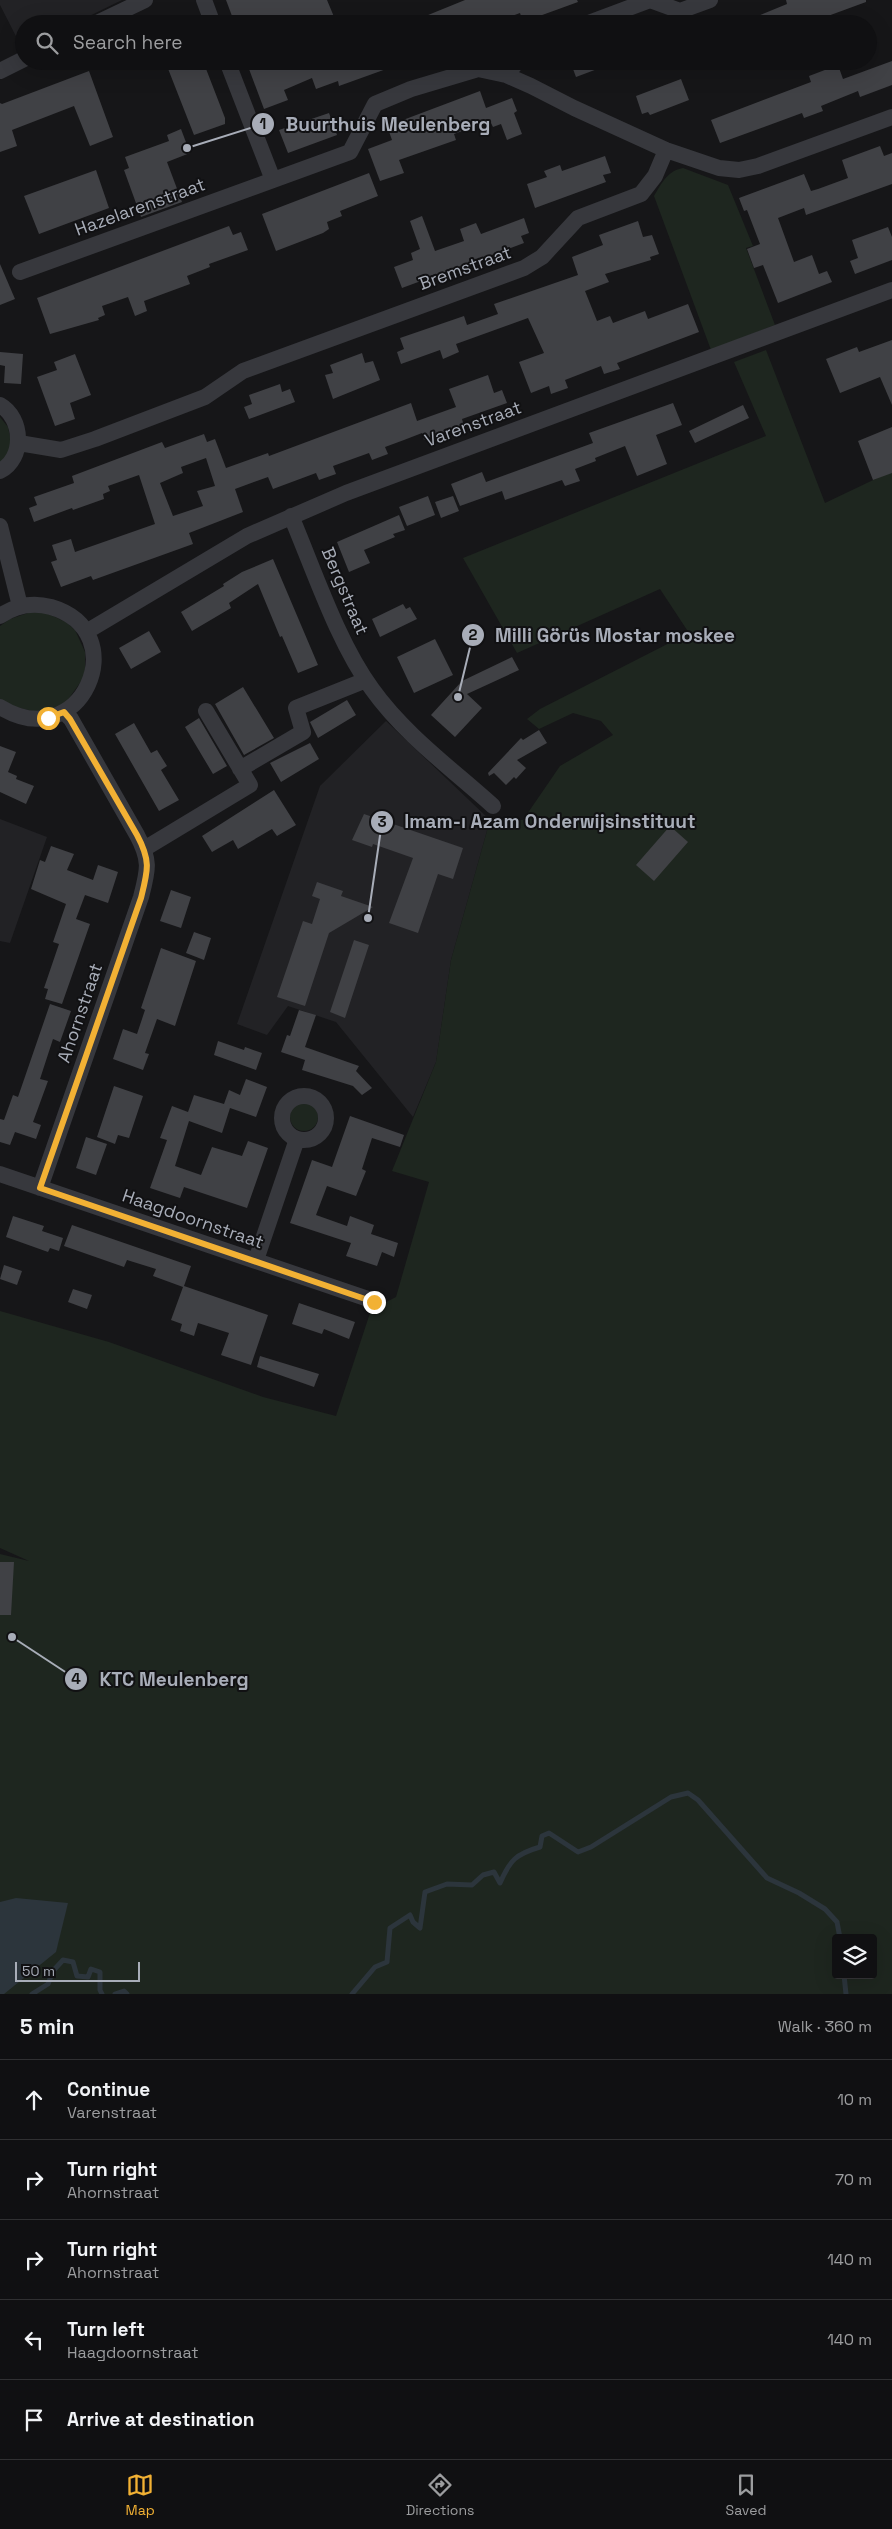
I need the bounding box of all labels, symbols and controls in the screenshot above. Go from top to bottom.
search box [15,15,877,70]
icon: search [33,29,61,57]
text: Search here [73,30,183,55]
callout: Buurthuis Meulenberg [251,107,501,141]
text: Buurthuis Meulenberg [286,112,490,137]
text: 1 [260,114,266,133]
street label: Hazelarenstraat [71,172,208,241]
street label: Bremstraat [415,240,514,295]
street label: Varenstraat [421,395,524,452]
street label: Bergstraat [317,543,374,638]
callout: Milli Görüs Mostar moskee [460,618,745,652]
text: Milli Görüs Mostar moskee [495,623,735,648]
text: 2 [469,625,478,644]
route start [37,707,60,730]
callout: Imam-ı Azam Onderwijsinstituut [370,805,706,839]
text: Imam-ı Azam Onderwijsinstituut [404,809,696,834]
text: 3 [377,812,387,831]
street label: Ahornstraat [52,960,107,1066]
street label: Haagdoornstraat [119,1184,267,1253]
route end [363,1291,386,1314]
callout: KTC Meulenberg [64,1662,258,1696]
text: KTC Meulenberg [99,1667,249,1692]
text: 4 [71,1669,81,1688]
map controls [832,1934,877,1979]
button: layers [832,1934,877,1979]
scale bar [15,1959,140,1982]
text: 50 m [22,1962,55,1980]
text: 5 min [20,2013,74,2040]
text: Walk · 360 m [778,2016,872,2037]
text: Continue [67,2077,150,2102]
icon: ahead [20,2086,48,2114]
text: 10 m [837,2089,872,2110]
text: Varenstraat [67,2102,157,2123]
text: Turn right [67,2157,157,2182]
icon: right [20,2166,48,2194]
text: 70 m [835,2169,872,2190]
text: Ahornstraat [67,2182,159,2203]
text: Turn right [67,2237,157,2262]
icon: right [20,2246,48,2274]
text: 140 m [827,2249,872,2270]
text: Ahornstraat [67,2262,159,2283]
text: Turn left [67,2317,145,2342]
icon: left [20,2326,48,2354]
text: 140 m [827,2329,872,2350]
text: Haagdoornstraat [67,2342,199,2363]
icon: arrive [20,2406,48,2434]
text: Arrive at destination [67,2407,255,2432]
tab: Map [126,2471,155,2519]
tab: Directions [406,2471,474,2519]
tab: Saved [726,2471,766,2519]

